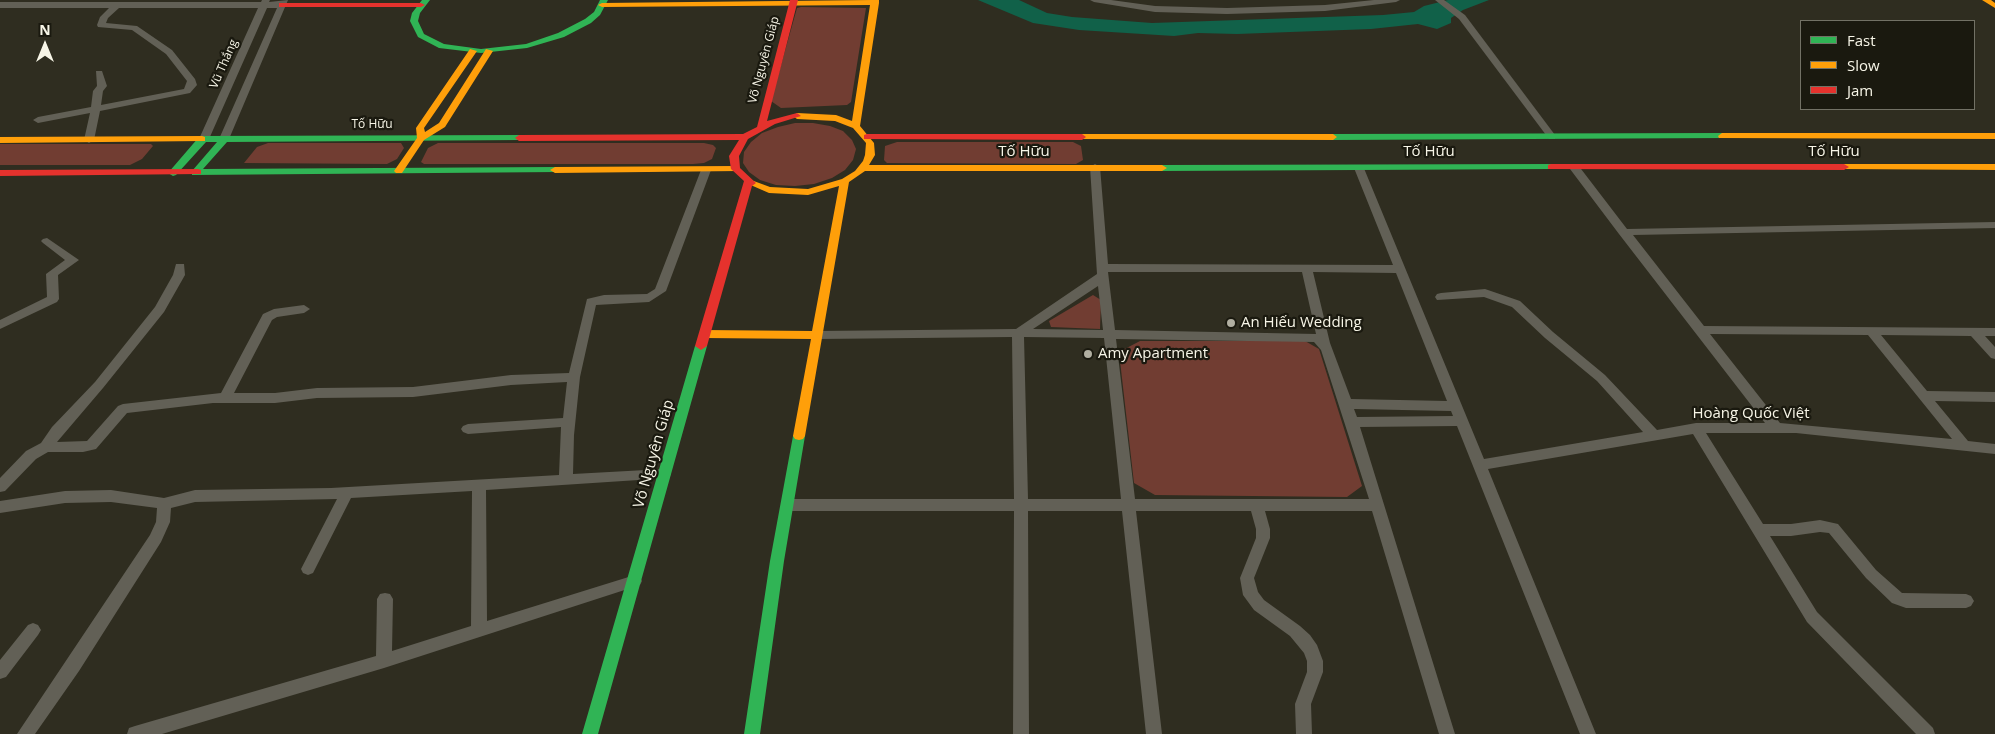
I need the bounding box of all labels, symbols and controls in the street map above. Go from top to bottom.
street label: Võ Nguyên Giáp [745,15,783,105]
north arrow [20,20,70,70]
text: N [39,20,51,39]
legend [1800,20,1975,110]
text: Fast [1847,30,1876,50]
street label: Vũ Thắng [207,37,241,91]
text: Slow [1847,55,1880,75]
text: Jam [1847,80,1873,100]
street label: Tố Hữu [351,118,393,132]
street label: Tố Hữu [998,143,1050,161]
street label: Tố Hữu [1403,143,1455,161]
street label: Tố Hữu [1808,143,1860,161]
place label: An Hiếu Wedding [1241,314,1362,332]
marker: An Hiếu Wedding [1225,317,1237,329]
place label: Amy Apartment [1098,345,1208,363]
marker: Amy Apartment [1082,348,1094,360]
street label: Võ Nguyên Giáp [630,398,678,510]
street label: Hoàng Quốc Việt [1692,405,1810,423]

